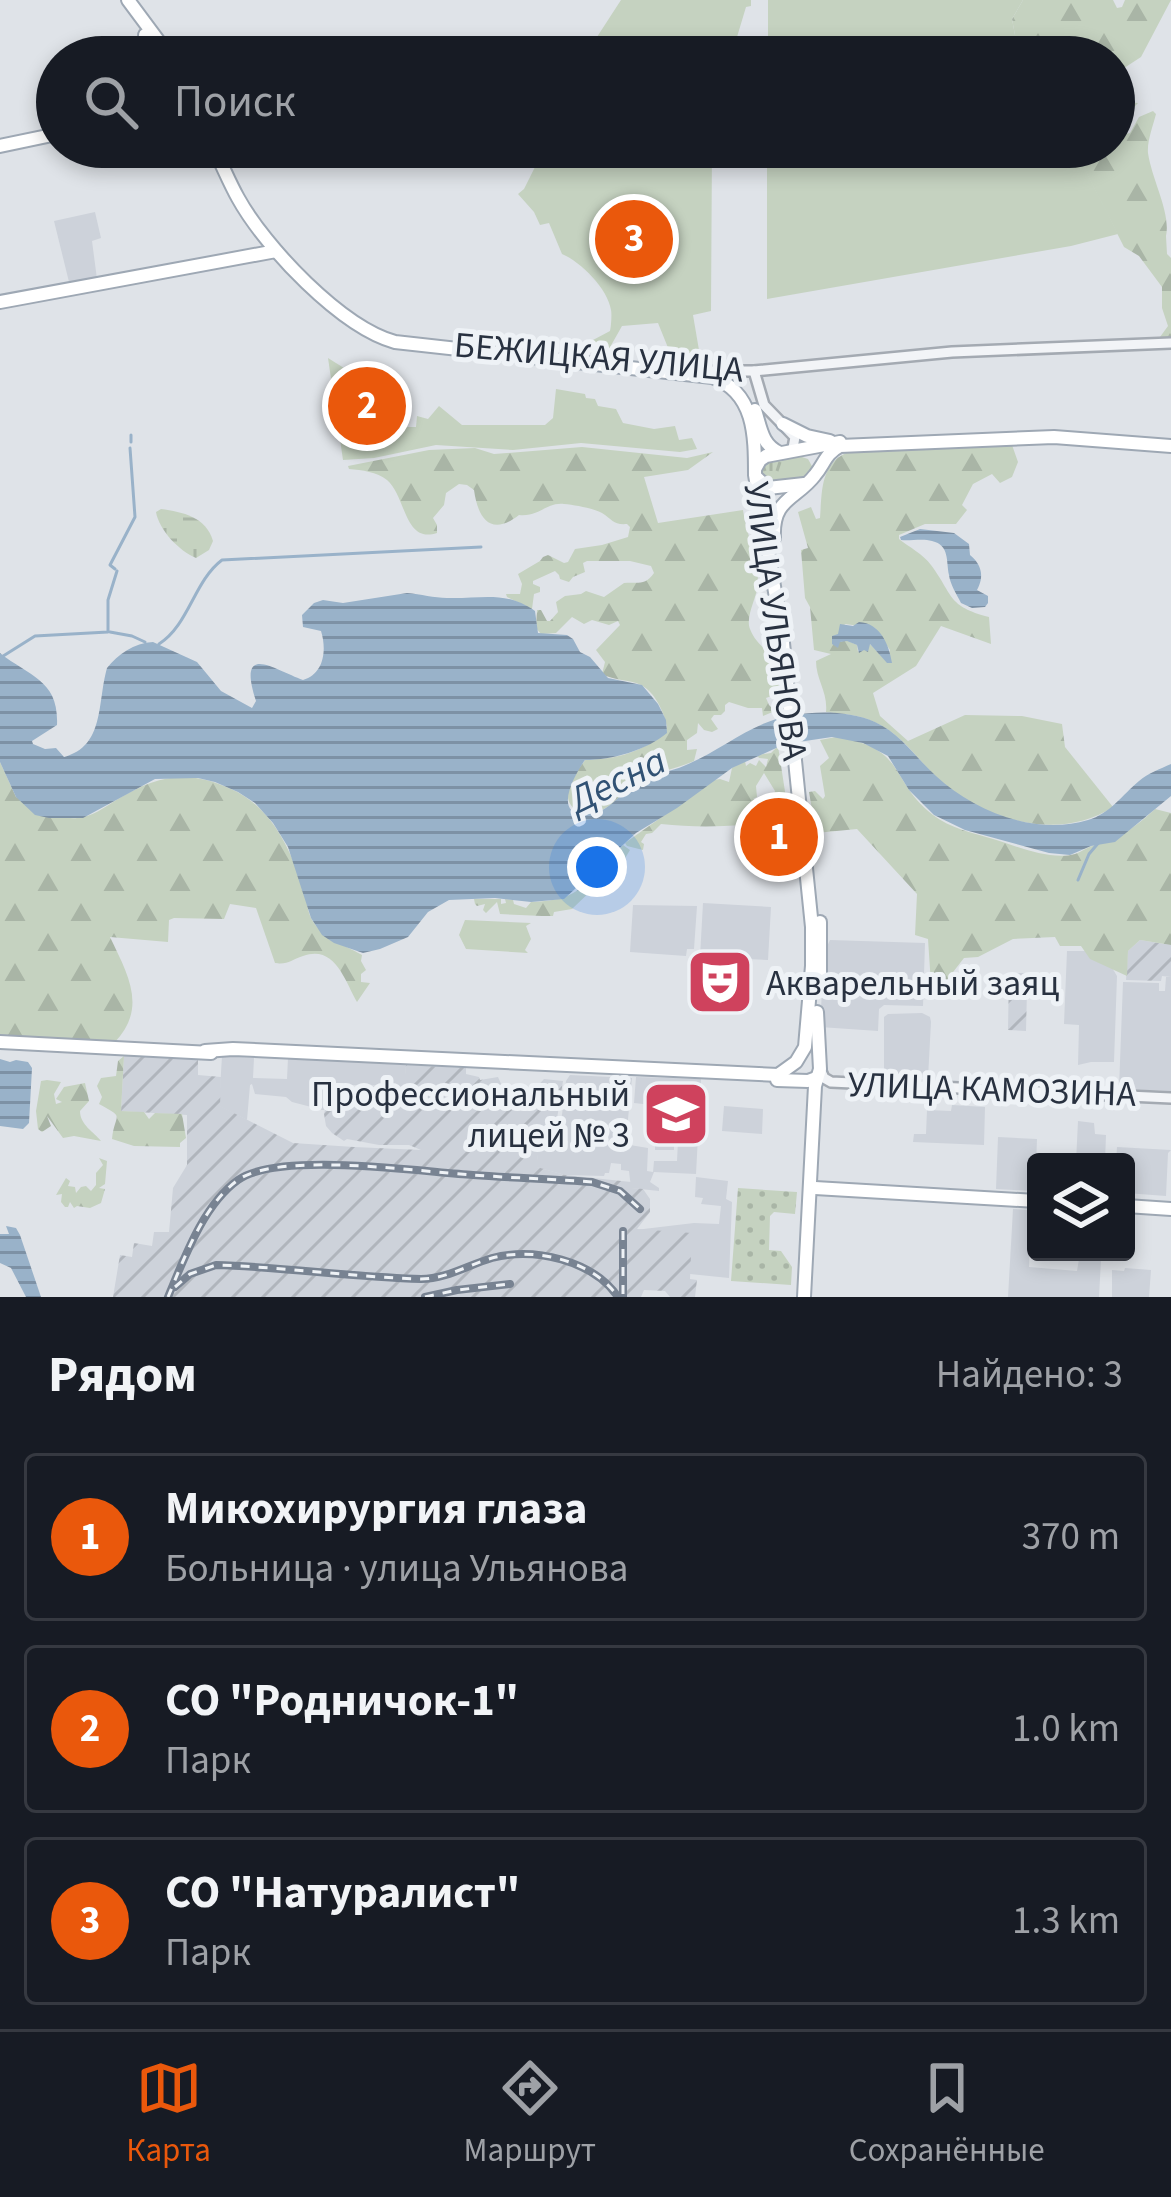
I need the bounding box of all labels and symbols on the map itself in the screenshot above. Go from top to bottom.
pin: 3 [595,194,673,284]
street label: БЕЖИЦКАЯ УЛИЦА [452,319,746,396]
pin: 2 [328,361,406,451]
street label: УЛИЦА УЛЬЯНОВА [731,479,820,764]
water label: Десна [557,733,676,830]
pin: 1 [740,792,818,882]
your location [567,837,627,897]
theatre icon: Акварельный заяц [685,947,755,1017]
place label: Акварельный заяц [766,958,1060,1009]
street label: УЛИЦА КАМОЗИНА [847,1059,1137,1120]
place label: Профессиональный лицей № 3 [311,1069,630,1161]
school or university icon: Профессиональный лицей № 3 [641,1079,711,1149]

